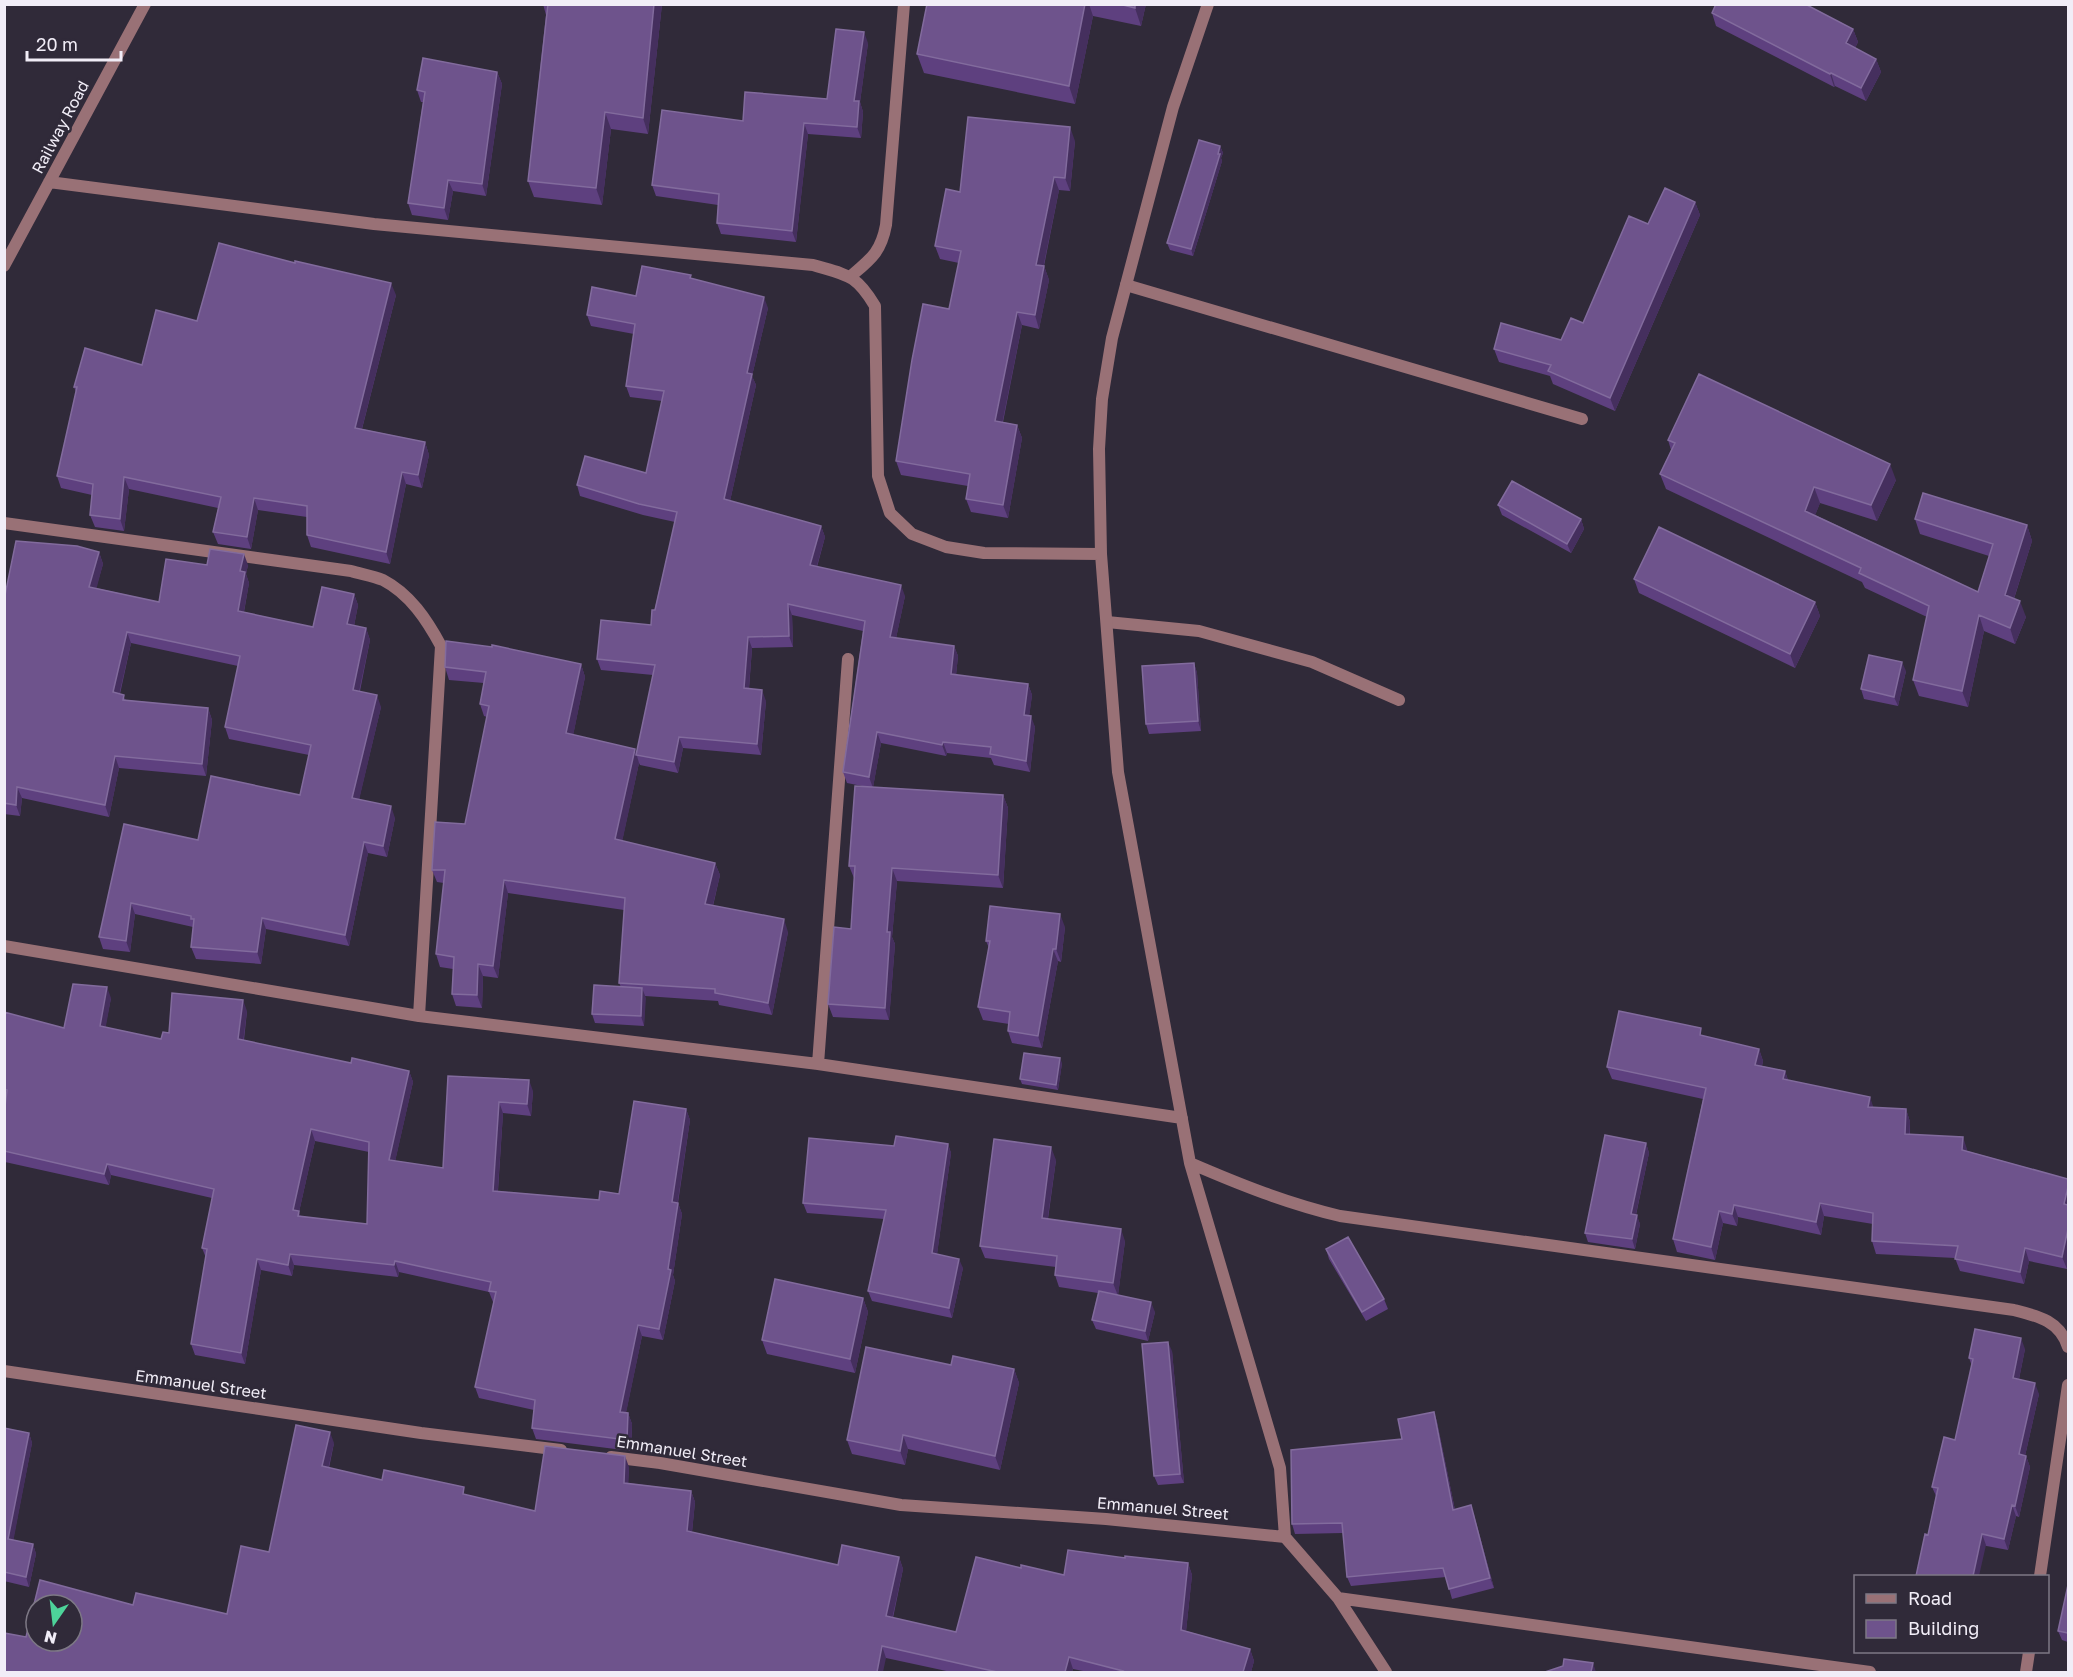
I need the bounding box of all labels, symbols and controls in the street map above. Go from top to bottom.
scale bar [27,24,122,62]
text: 20 m [36,33,78,55]
street label: Railway Road [27,77,93,177]
street label: Emmanuel Street [134,1365,268,1403]
street label: Emmanuel Street [615,1431,749,1471]
street label: Emmanuel Street [1096,1492,1230,1524]
legend [1854,1575,2049,1653]
text: Road [1908,1587,1952,1609]
north arrow [24,1593,84,1653]
text: Building [1908,1617,1979,1639]
text: N [42,1626,59,1649]

